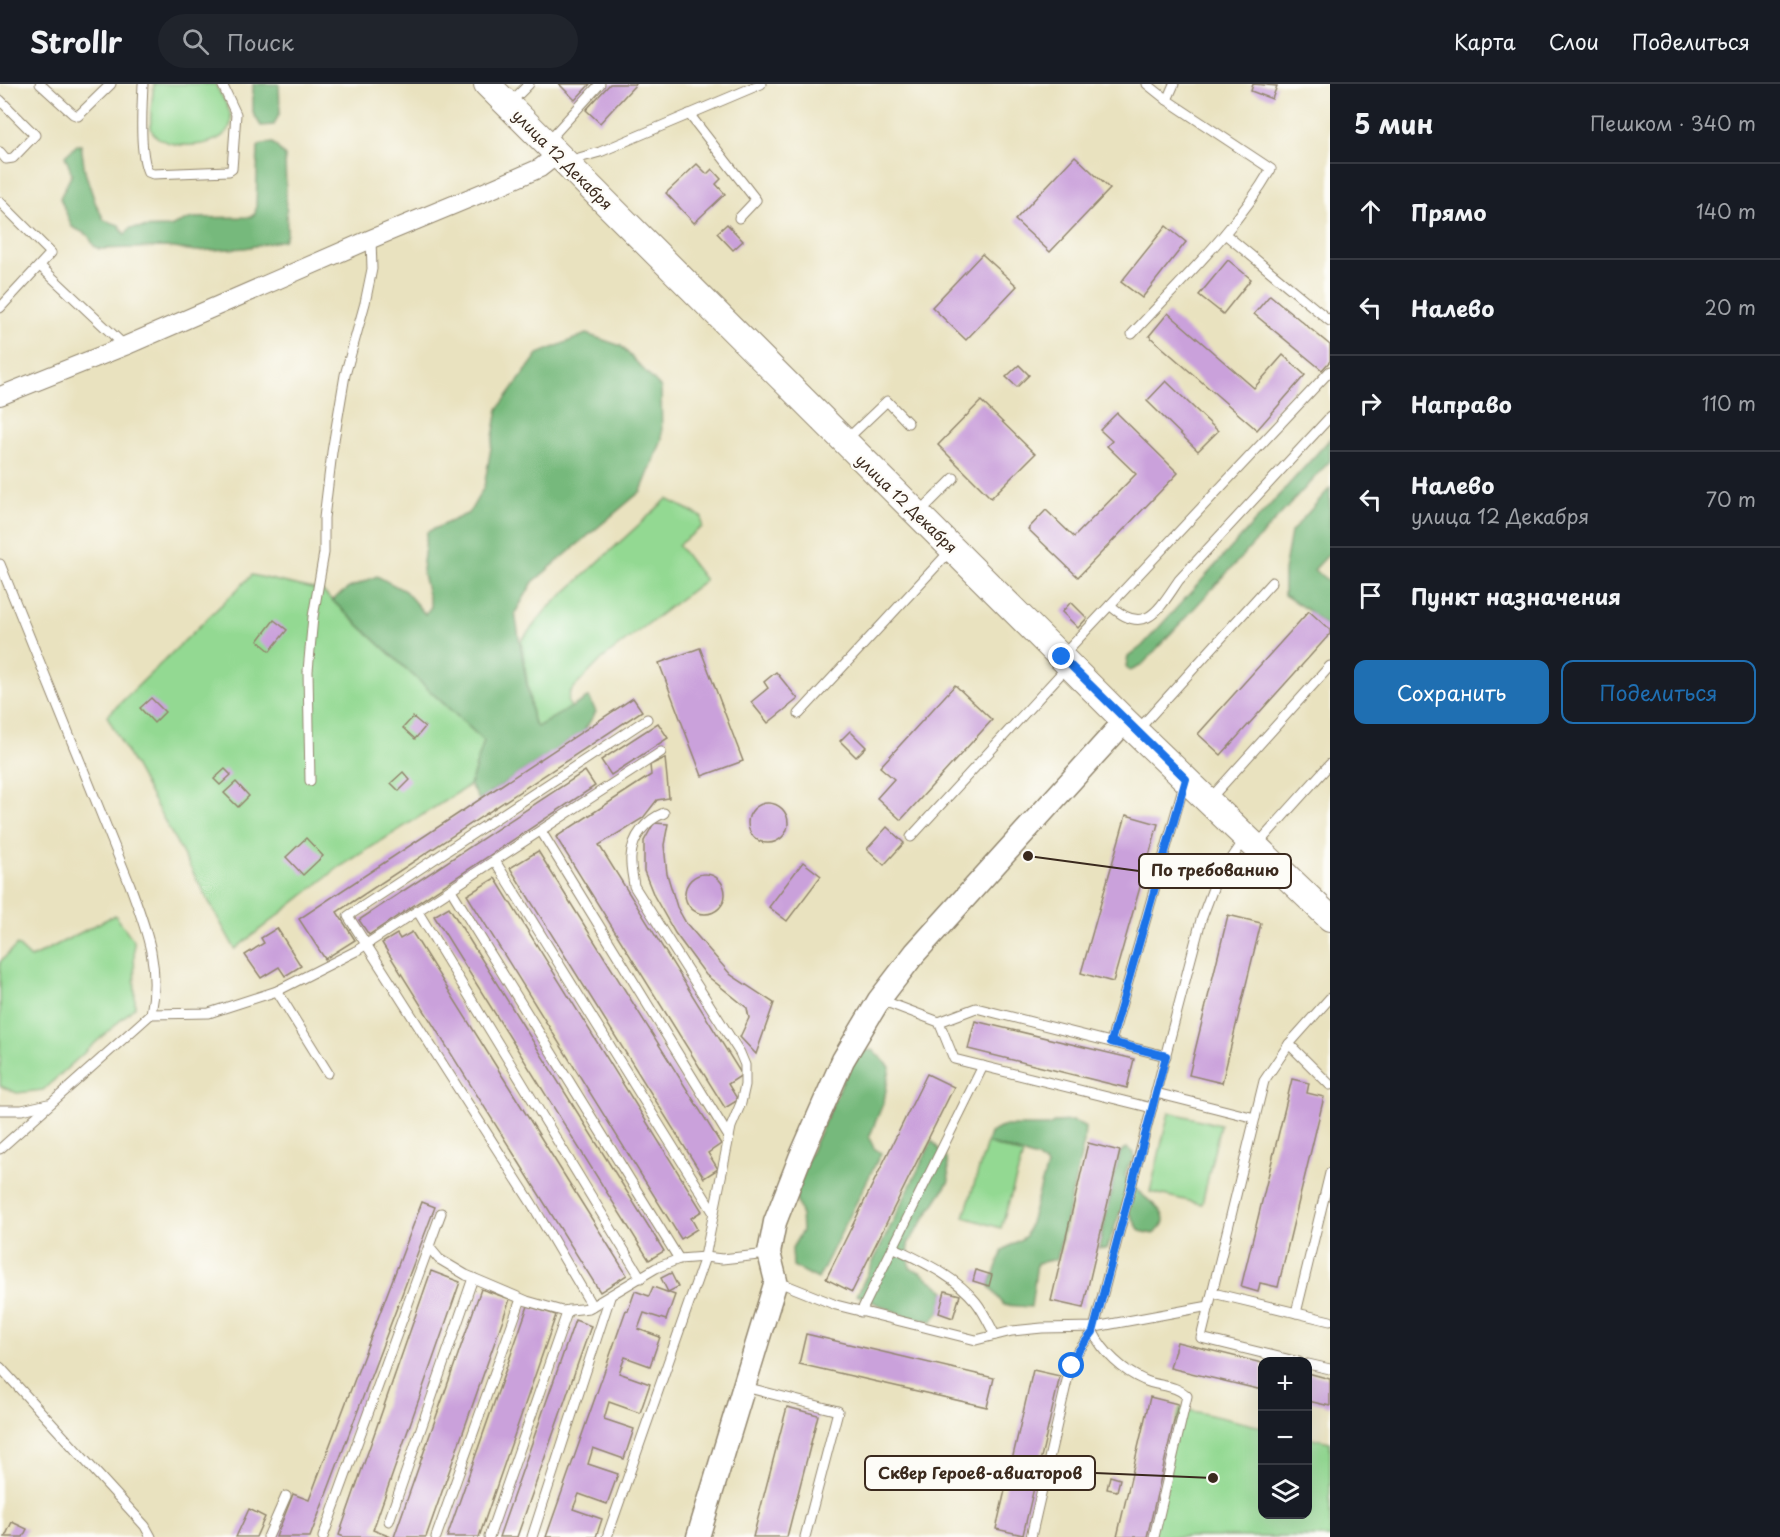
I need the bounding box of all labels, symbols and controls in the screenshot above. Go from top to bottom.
search box [158,14,578,68]
text: Strollr [30,20,122,63]
icon: search [179,25,212,58]
text: Поиск [227,25,294,58]
text: Карта [1454,25,1516,57]
text: Слои [1549,25,1599,57]
text: Поделиться [1632,25,1750,57]
street label: улица 12 Декабря [508,104,618,214]
text: 5 мин [1354,104,1433,143]
text: Пешком · 340 m [1590,108,1756,138]
icon: ahead [1354,195,1387,228]
text: Прямо [1411,195,1486,228]
text: 140 m [1696,196,1756,226]
icon: left [1354,291,1387,324]
text: Налево [1411,291,1494,324]
text: 20 m [1704,292,1756,322]
icon: right [1354,387,1387,420]
text: Направо [1411,387,1512,420]
text: 110 m [1702,388,1756,418]
street label: улица 12 Декабря [851,448,963,558]
text: Налево [1411,468,1494,501]
icon: left [1354,483,1387,516]
text: 70 m [1706,484,1756,514]
text: улица 12 Декабря [1411,501,1589,531]
icon: arrive [1354,579,1387,612]
text: Пункт назначения [1411,579,1621,612]
route end [1048,643,1074,669]
button: Сохранить [1354,660,1549,724]
button: Поделиться [1561,660,1756,724]
callout: По требованию [1139,854,1291,888]
text: По требованию [1151,857,1279,881]
route start [1058,1352,1084,1378]
map controls [1258,1357,1312,1519]
button: + [1258,1357,1312,1411]
button: − [1258,1411,1312,1465]
callout: Сквер Героев-авиаторов [865,1456,1095,1490]
text: Сквер Героев-авиаторов [878,1460,1082,1484]
button: layers [1258,1465,1312,1519]

